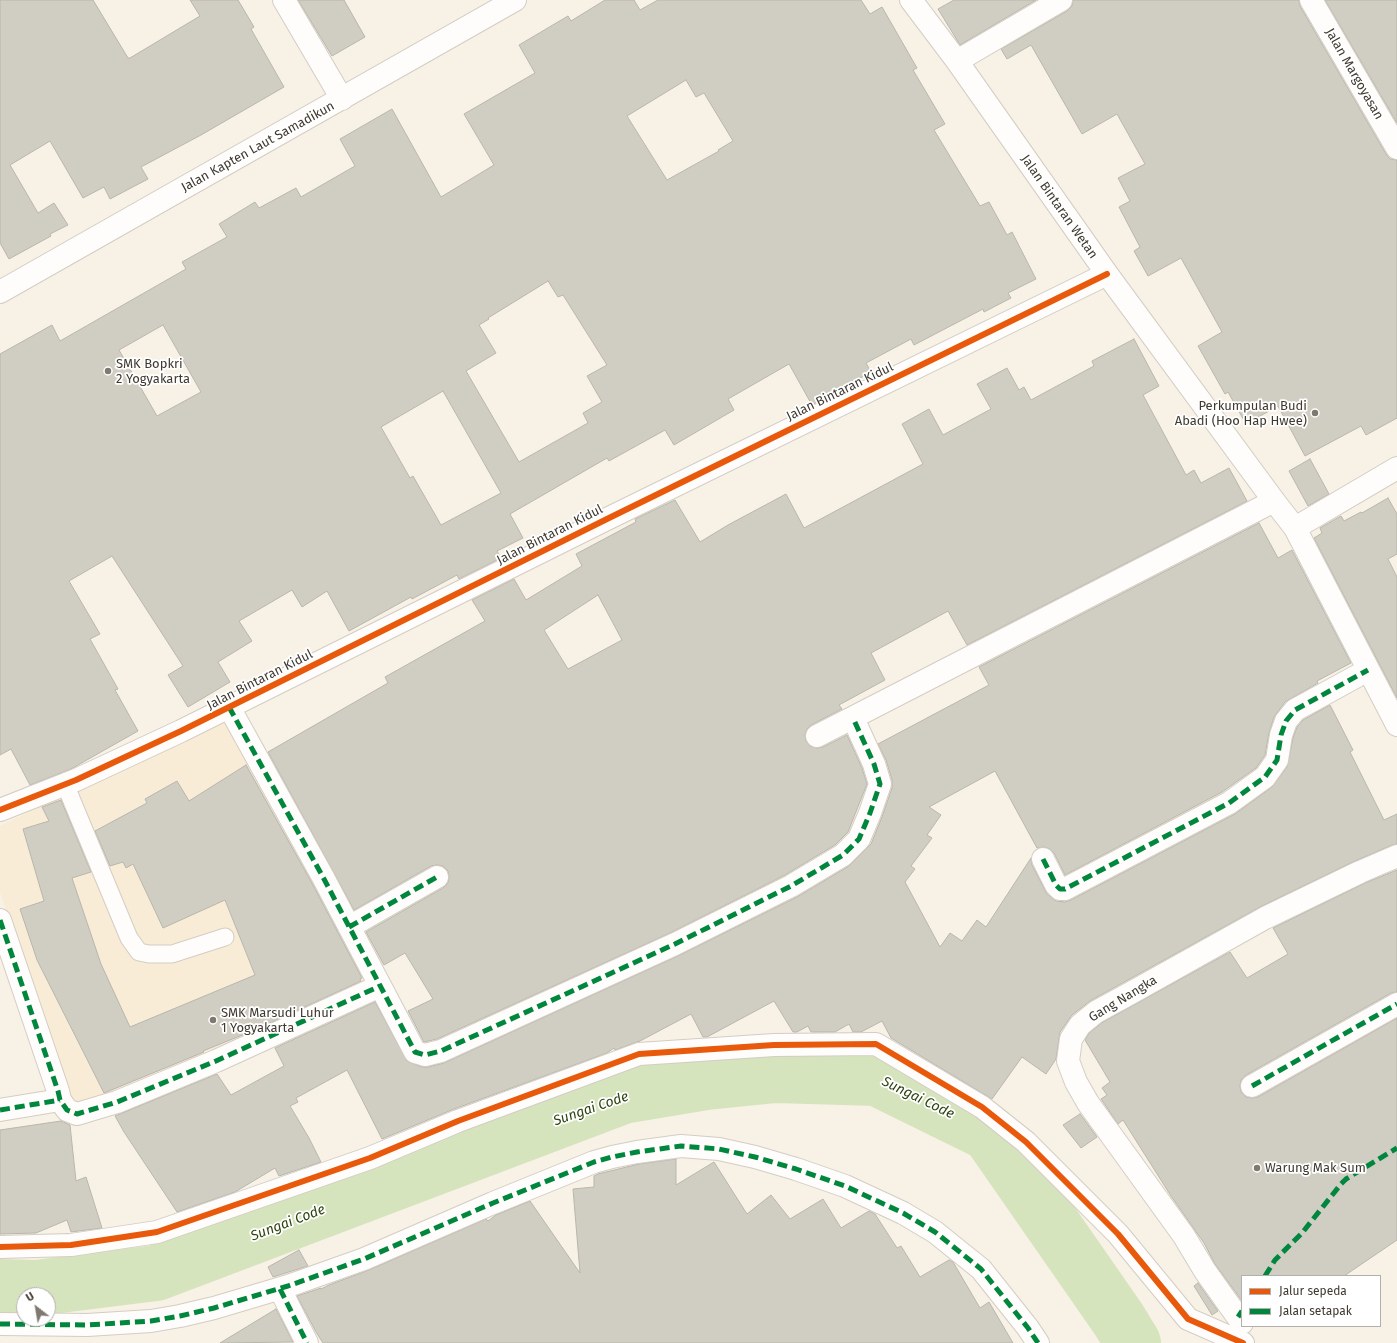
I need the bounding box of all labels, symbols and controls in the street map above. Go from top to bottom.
street label: Jalan Margoyasan [1322,26,1386,122]
street label: Jalan Kapten Laut Samadikun [179,98,337,196]
street label: Jalan Bintaran Wetan [1017,152,1101,262]
place label: SMK Bopkri 2 Yogyakarta [116,356,190,387]
street label: Jalan Bintaran Kidul [784,359,896,425]
marker: SMK Bopkri 2 Yogyakarta [103,366,113,376]
place label: Perkumpulan Budi Abadi (Hoo Hap Hwee) [1175,398,1307,429]
marker: Perkumpulan Budi Abadi (Hoo Hap Hwee) [1310,408,1320,418]
street label: Jalan Bintaran Kidul [494,502,606,568]
street label: Jalan Bintaran Kidul [204,647,316,713]
street label: Gang Nangka [1086,972,1160,1026]
place label: SMK Marsudi Luhur 1 Yogyakarta [221,1005,334,1036]
marker: SMK Marsudi Luhur 1 Yogyakarta [208,1015,218,1025]
water label: Sungai Code [879,1073,957,1123]
water label: Sungai Code [551,1088,631,1130]
place label: Warung Mak Sum [1265,1160,1366,1176]
marker: Warung Mak Sum [1252,1163,1262,1173]
water label: Sungai Code [248,1201,328,1245]
legend [1241,1275,1381,1327]
text: Jalur sepeda [1279,1284,1347,1298]
north arrow [16,1287,56,1327]
text: U [24,1290,36,1305]
text: Jalan setapak [1279,1304,1352,1318]

